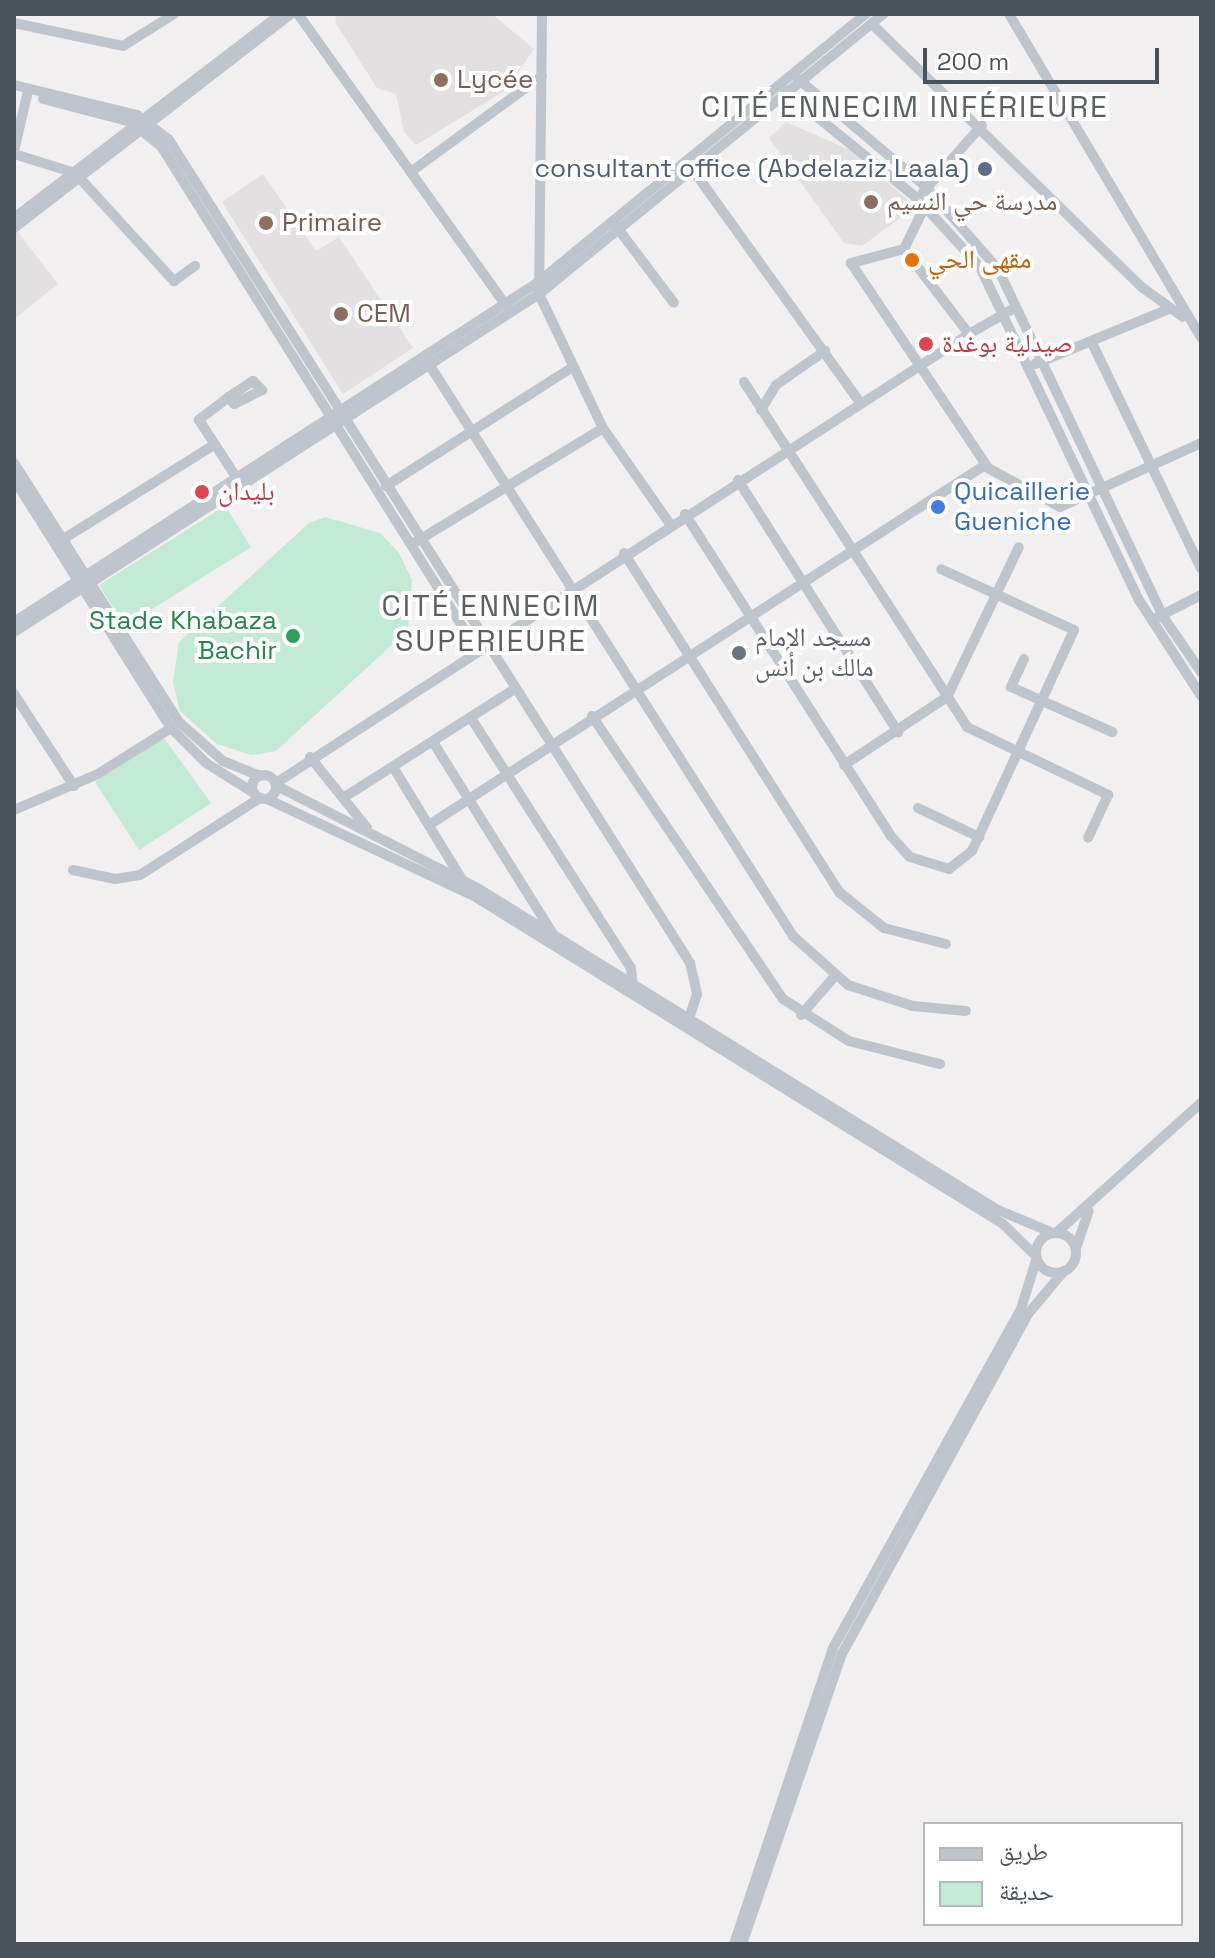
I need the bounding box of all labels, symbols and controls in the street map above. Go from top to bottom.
scale bar [927,32,1163,82]
text: 200 m [937,46,1009,77]
place label: Lycée [457,64,533,96]
marker: Lycée [432,71,450,89]
district label: CITÉ ENNECIM INFÉRIEURE [701,89,1109,125]
place label: consultant office (Abdelaziz Laala) [534,153,969,185]
marker: consultant office (Abdelaziz Laala) [976,160,994,178]
place label: مدرسة حي النسيم [887,186,1057,218]
marker: مدرسة حي النسيم [862,193,880,211]
place label: Primaire [282,207,382,239]
marker: Primaire [257,214,275,232]
place label: مقهى الحي [928,244,1031,276]
marker: مقهى الحي [903,251,921,269]
place label: CEM [357,298,411,330]
marker: CEM [332,305,350,323]
place label: صيدلية بوغدة [942,328,1073,360]
marker: صيدلية بوغدة [917,335,935,353]
place label: بليدان [218,476,275,508]
place label: Quicaillerie Gueniche [954,476,1090,538]
marker: بليدان [193,483,211,501]
marker: Quicaillerie Gueniche [929,498,947,516]
district label: CITÉ ENNECIM SUPERIEURE [382,588,600,658]
place label: Stade Khabaza Bachir [89,605,277,666]
place label: مسجد الإمام مالك بن أنس [755,622,874,684]
marker: Stade Khabaza Bachir [284,627,302,645]
marker: مسجد الإمام مالك بن أنس [730,644,748,662]
legend [923,1822,1183,1926]
text: طريق [999,1836,1048,1867]
text: حديقة [999,1876,1054,1907]

